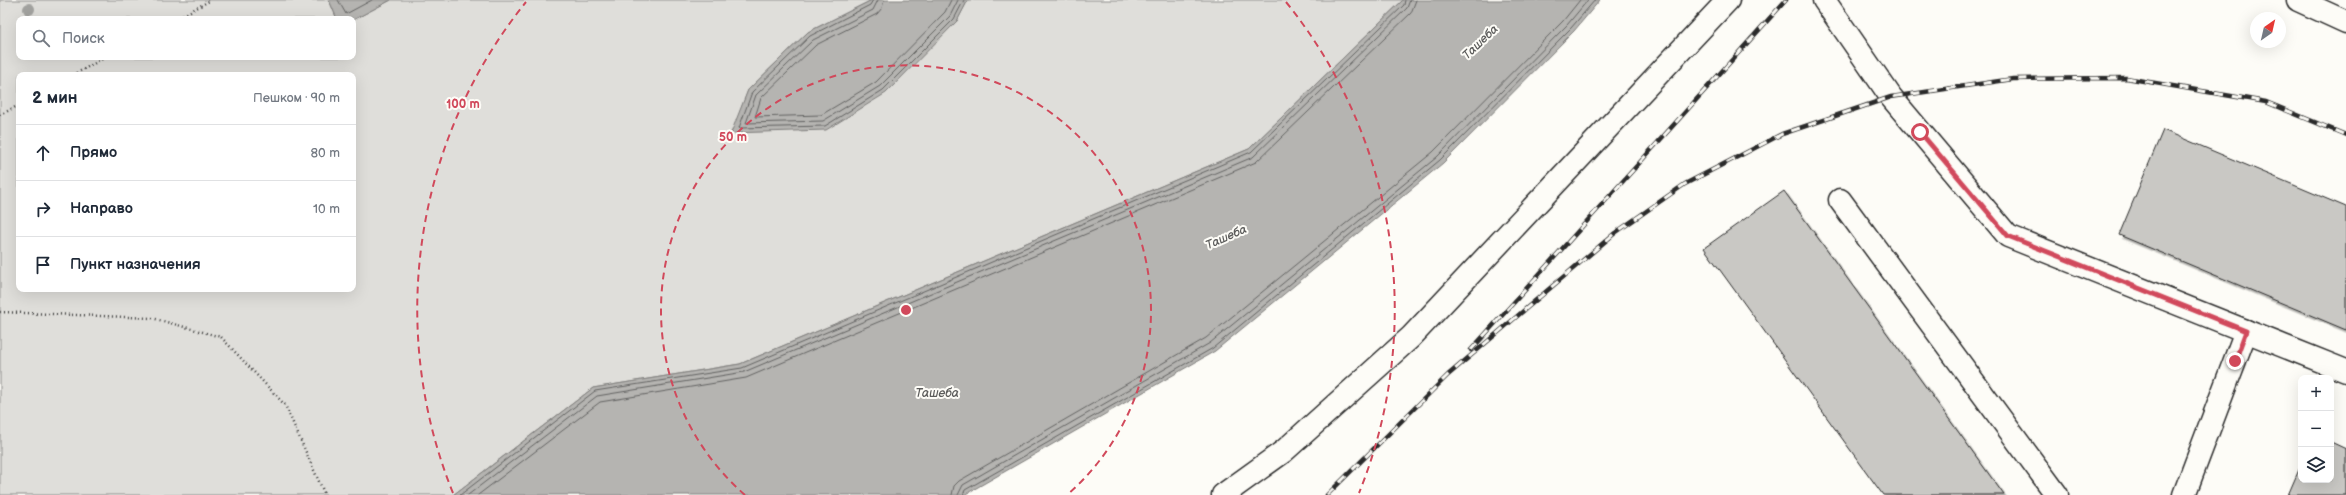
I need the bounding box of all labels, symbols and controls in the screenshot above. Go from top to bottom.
north arrow [2250,12,2286,48]
search box [16,16,356,60]
water label: Ташеба [1459,22,1501,63]
icon: search [30,27,52,49]
text: Поиск [62,29,105,48]
text: 2 мин [32,88,78,108]
text: Пешком · 90 m [253,90,340,106]
text: 100 m [446,97,480,112]
route start [1911,123,1929,141]
text: 50 m [719,130,747,145]
icon: ahead [32,142,54,164]
text: Прямо [70,143,117,162]
text: 80 m [311,145,340,161]
icon: right [32,198,54,220]
text: Направо [70,199,133,218]
text: 10 m [313,201,340,217]
water label: Ташеба [1203,222,1249,253]
icon: arrive [32,254,54,276]
text: Пункт назначения [70,255,201,274]
centre of rings [899,303,913,317]
route end [2226,352,2244,370]
map controls [2298,375,2334,483]
button: + [2298,375,2334,411]
water label: Ташеба [915,386,959,401]
button: − [2298,411,2334,447]
button: layers [2298,447,2334,483]

